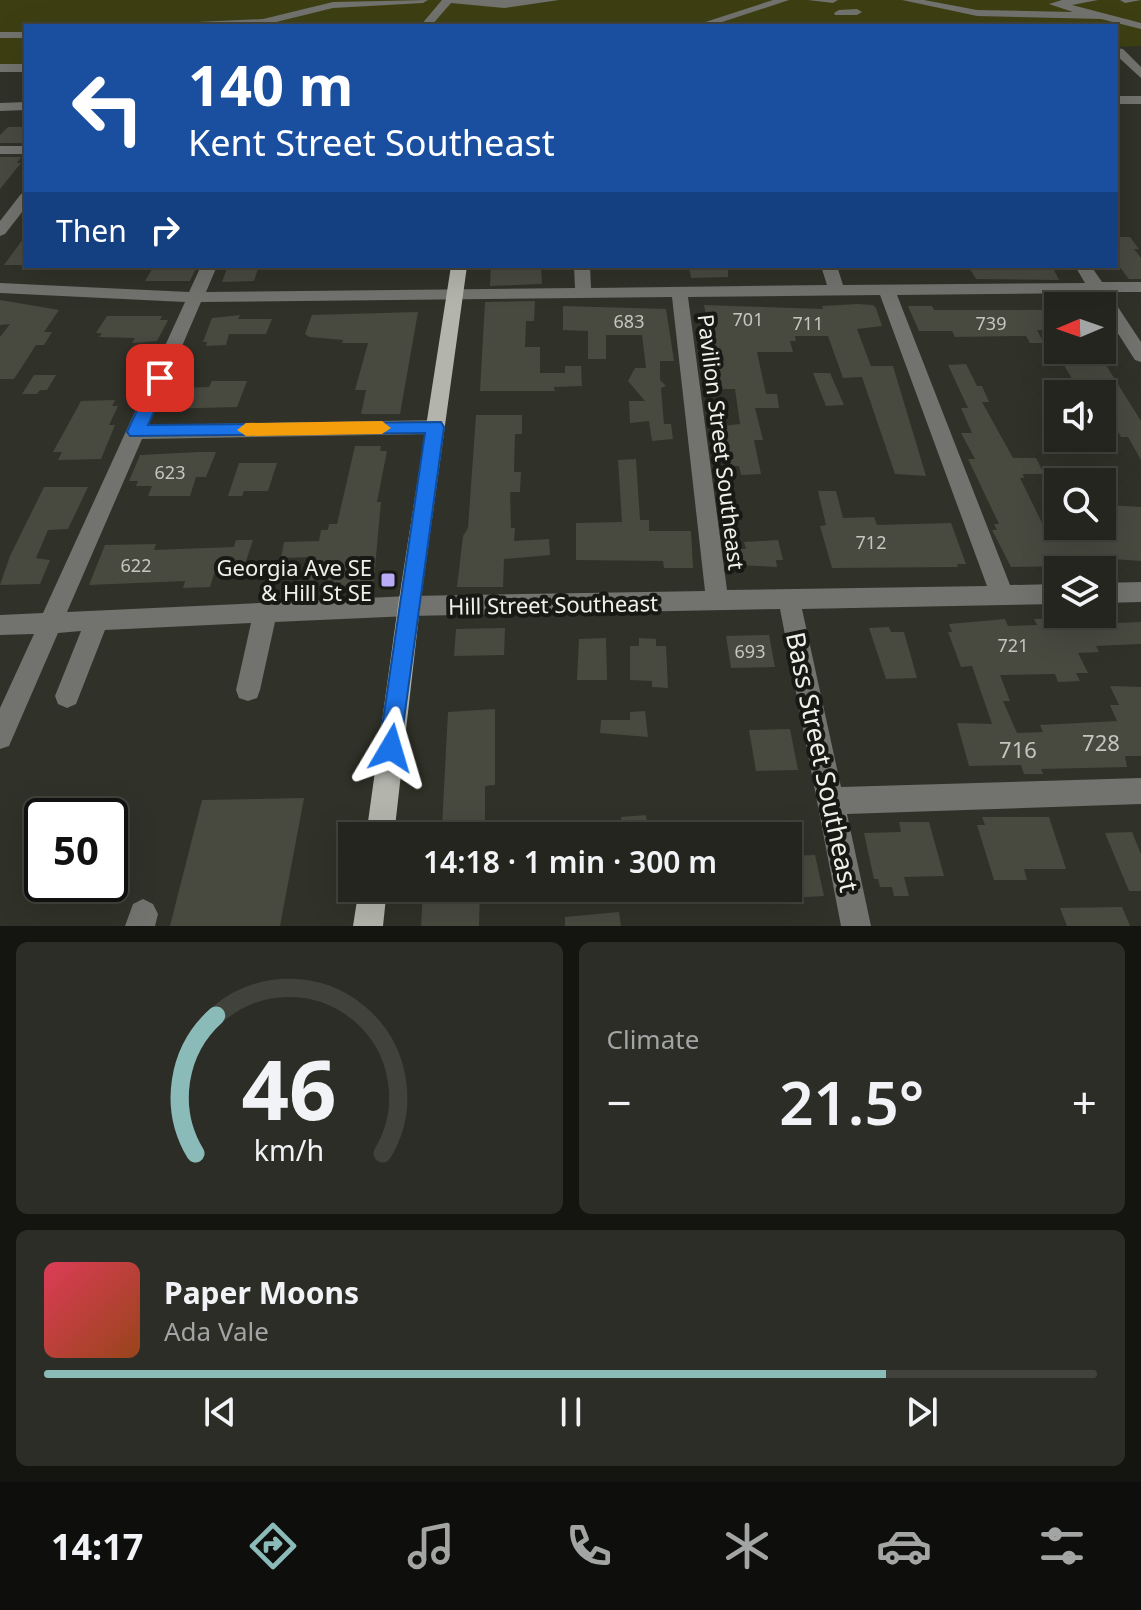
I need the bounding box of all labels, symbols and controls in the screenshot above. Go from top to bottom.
text: 140 m [188,46,353,122]
icon: left [56,56,160,160]
text: Kent Street Southeast [188,118,555,167]
icon: right [143,208,187,252]
text: Then [56,210,127,251]
north arrow [1044,292,1116,364]
map controls [1044,292,1116,628]
house number: 701 [733,307,763,331]
house number: 683 [614,309,644,333]
house number: 711 [793,311,823,335]
house number: 739 [976,311,1006,335]
street label: Pavilion Street Southeast [691,312,753,572]
pin [126,344,194,412]
icon: arrive [138,356,182,400]
button: sound [1044,380,1116,452]
house number: 623 [155,460,185,484]
button: search [1044,468,1116,540]
house number: 712 [856,530,886,554]
place label: Georgia Ave SE & Hill St SE [216,552,372,607]
house number: 622 [121,553,151,577]
button: layers [1044,556,1116,628]
marker: Georgia Ave SE & Hill St SE [379,571,397,589]
street label: Hill Street Southeast [448,587,658,621]
street label: Bass Street Southeast [778,629,868,895]
house number: 721 [998,633,1028,657]
house number: 693 [735,639,765,663]
position arrow [349,706,433,790]
house number: 728 [1082,727,1120,757]
house number: 716 [999,734,1037,764]
speed limit sign: 50 [24,798,128,902]
text: 14:18 · 1 min · 300 m [423,841,717,882]
text: Climate [607,1021,699,1057]
text: 46 [242,1031,337,1144]
text: 21.5° [779,1061,924,1143]
text: − [607,1072,632,1132]
text: + [1072,1072,1097,1132]
text: km/h [254,1130,324,1169]
text: Paper Moons [164,1272,359,1313]
text: Ada Vale [164,1313,269,1349]
icon: previous [198,1390,242,1434]
icon: pause [549,1390,593,1434]
icon: next [900,1390,944,1434]
icon: directions [245,1518,301,1574]
icon: music [403,1518,459,1574]
icon: phone [561,1518,617,1574]
icon: climate [719,1518,775,1574]
icon: car [876,1518,932,1574]
icon: filters [1034,1518,1090,1574]
text: 14:17 [51,1522,143,1571]

